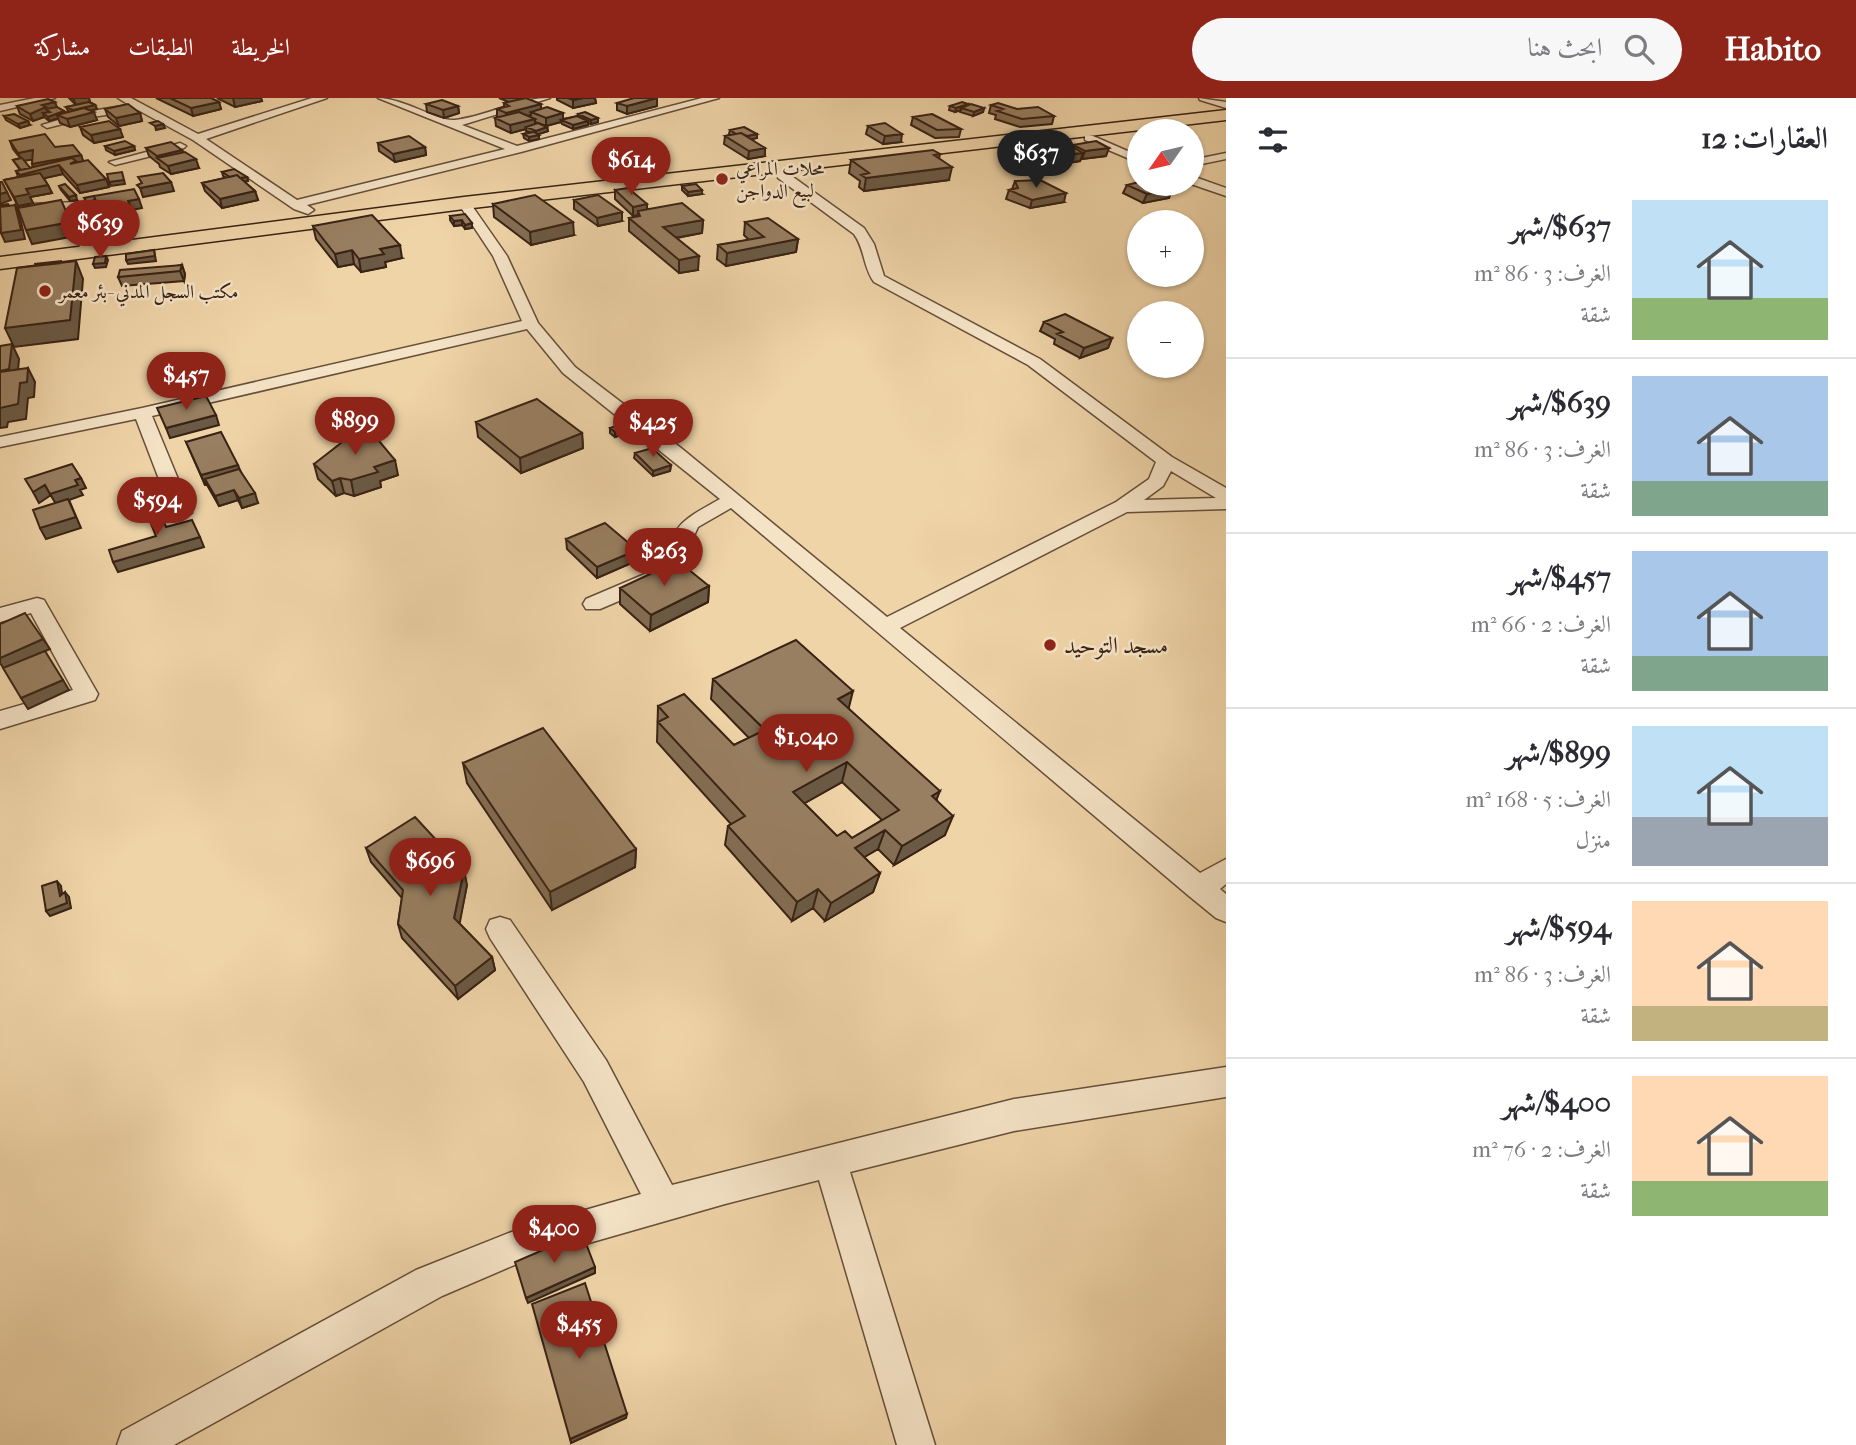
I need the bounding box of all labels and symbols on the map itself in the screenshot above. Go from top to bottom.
north arrow [1127,119,1204,196]
pin: $637 [995,130,1077,190]
pin: $614 [590,138,672,197]
place label: محلات المراعي لبيع الدواجن [736,158,825,208]
marker: محلات المراعي لبيع الدواجن [714,171,730,187]
pin: $639 [59,200,141,260]
place label: مكتب السجل المدني -بئر معمر [57,281,238,307]
marker: مكتب السجل المدني -بئر معمر [37,283,53,299]
pin: $457 [145,352,227,412]
pin: $899 [314,398,396,457]
pin: $425 [612,400,694,459]
pin: $594 [116,478,198,537]
pin: $263 [623,528,705,588]
place label: مسجد التوحيد [1064,632,1168,660]
marker: مسجد التوحيد [1042,637,1058,653]
pin: $1,040 [749,714,863,774]
pin: $696 [389,838,471,898]
pin: $400 [513,1206,595,1265]
pin: $455 [538,1302,620,1361]

